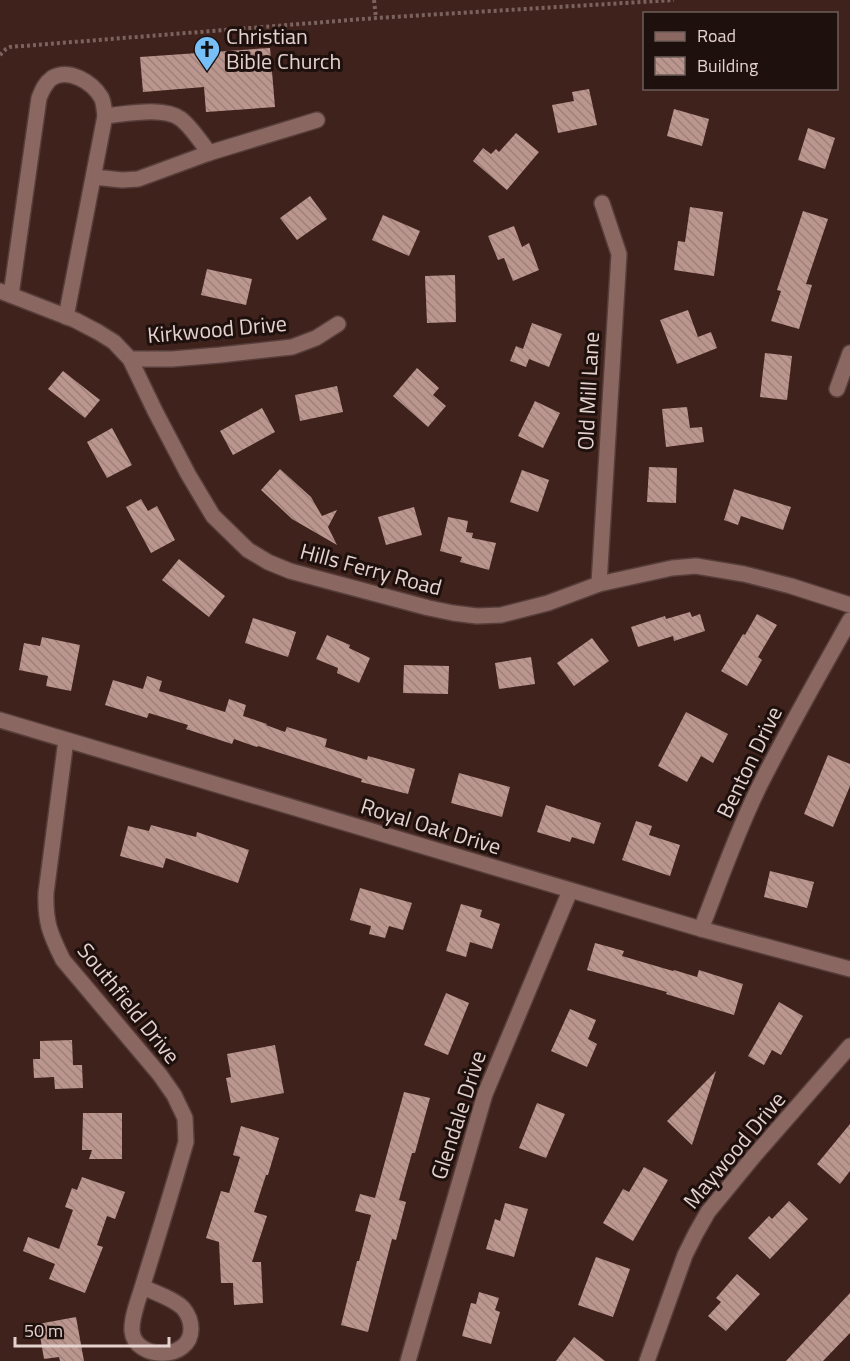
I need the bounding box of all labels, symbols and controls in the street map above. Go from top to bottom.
legend [643,12,838,90]
place label: Christian Bible Church [226,19,341,78]
text: Road [697,22,736,49]
church icon: Christian Bible Church [192,34,222,72]
text: Building [697,52,758,79]
street label: Kirkwood Drive [146,306,288,352]
street label: Old Mill Lane [568,331,608,451]
street label: Hills Ferry Road [296,534,446,604]
street label: Benton Drive [707,700,791,824]
street label: Royal Oak Drive [357,789,505,863]
street label: Southfield Drive [69,935,189,1071]
street label: Glendale Drive [421,1046,495,1184]
street label: Maywood Drive [675,1084,793,1216]
scale bar [15,1310,170,1348]
text: 50 m [24,1317,63,1344]

